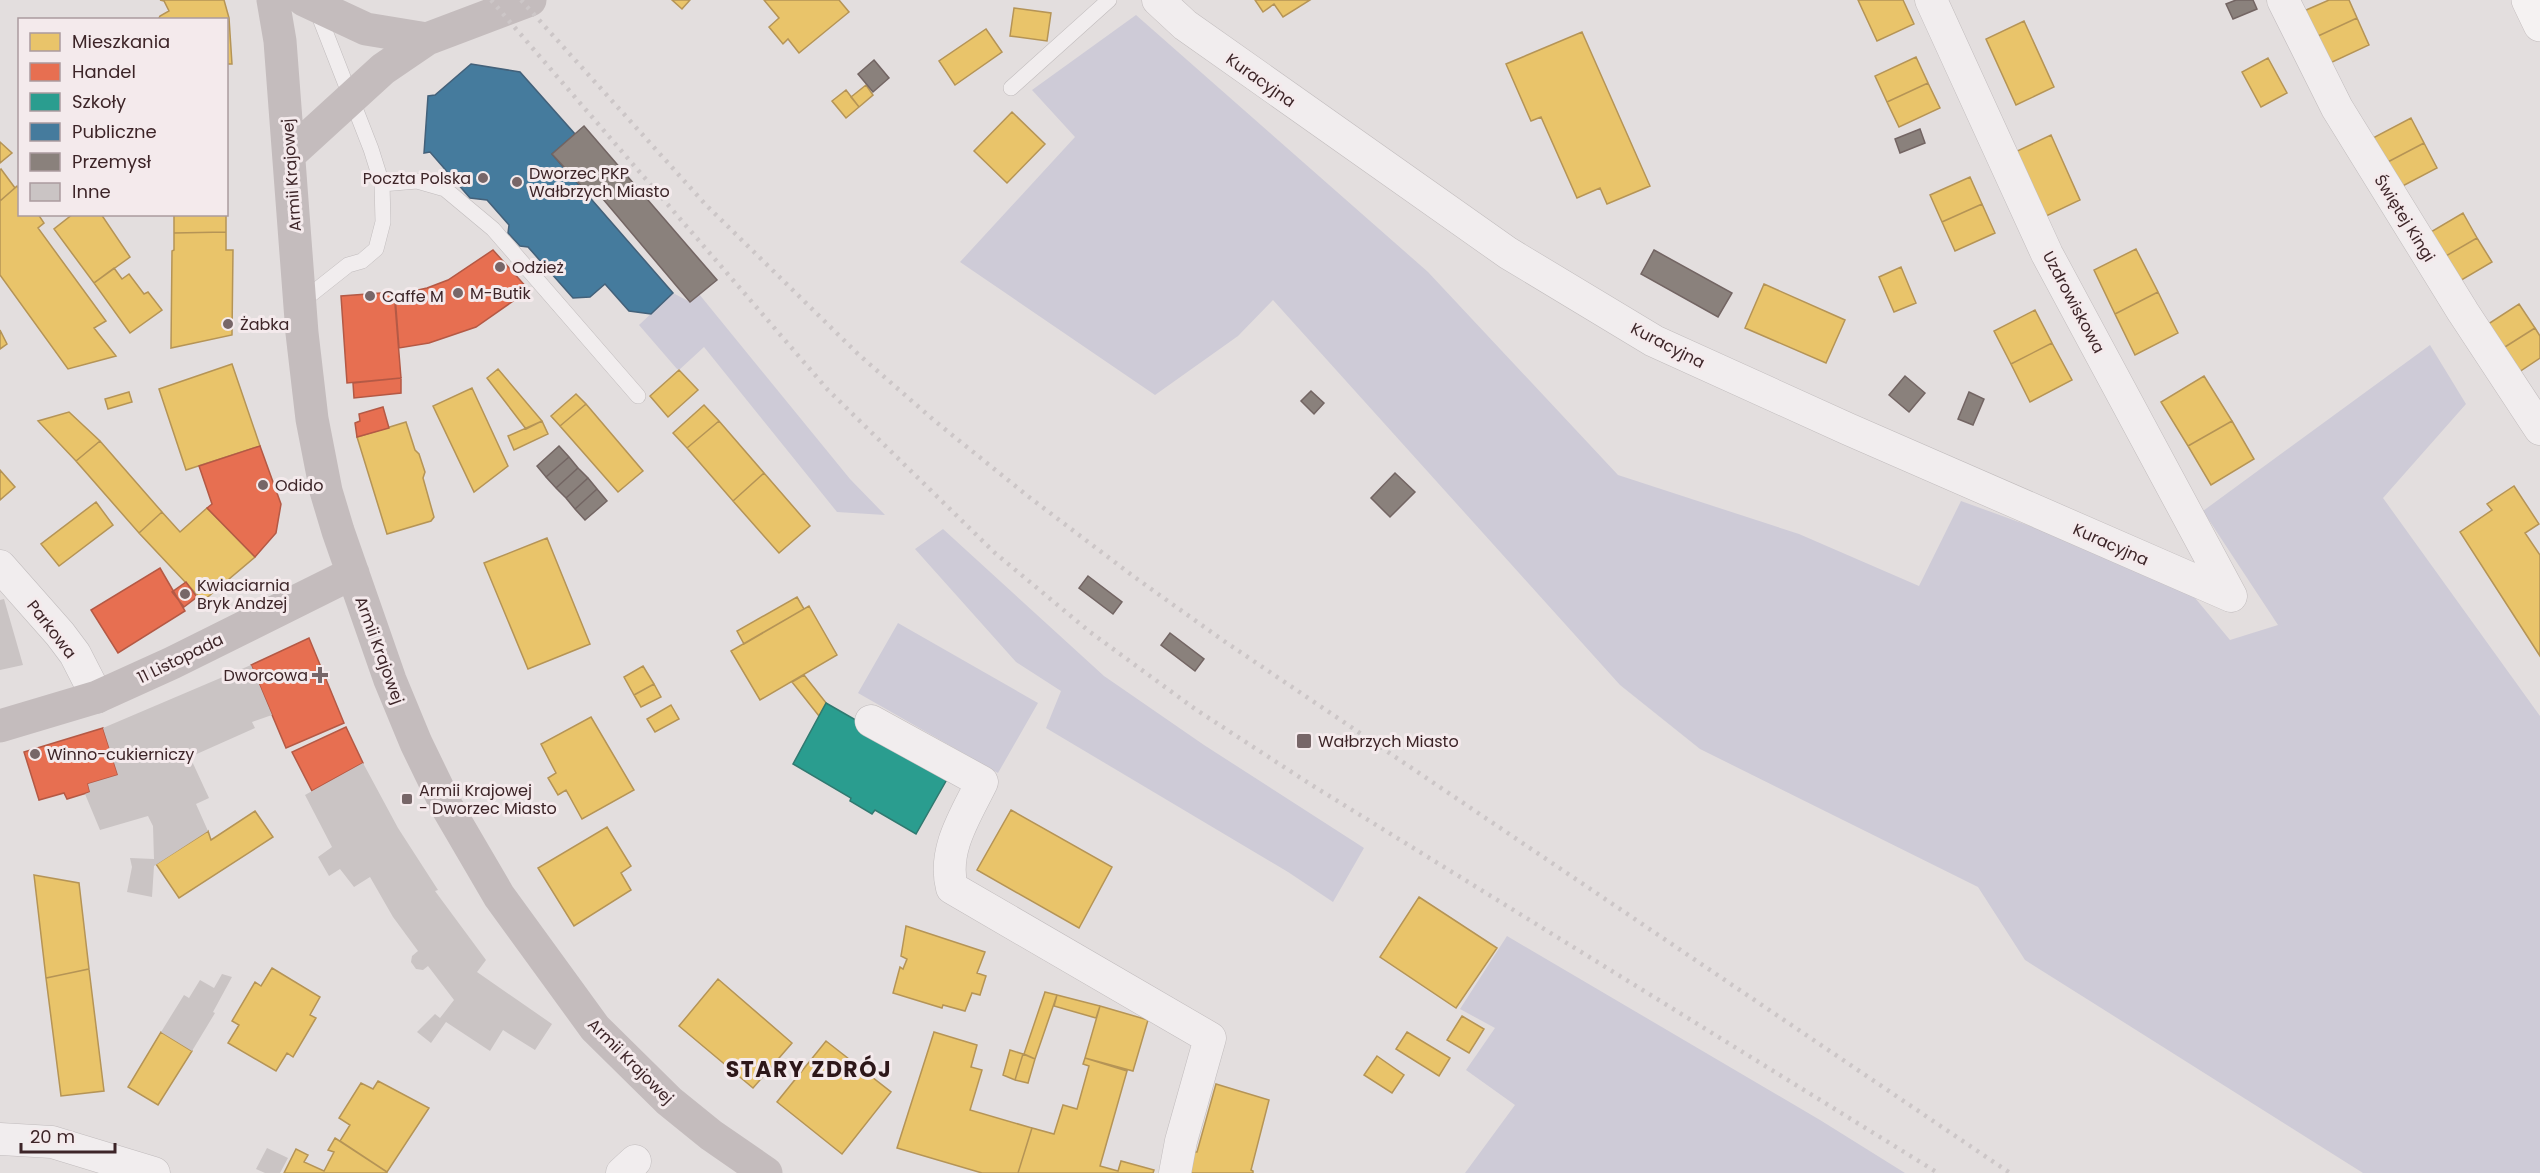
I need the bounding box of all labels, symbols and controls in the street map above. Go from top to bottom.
legend [18,18,228,216]
text: Mieszkania [72,29,170,54]
street label: Kuracyjna [1221,48,1300,113]
text: Handel [72,59,136,84]
text: Szkoły [72,89,126,114]
street label: Armii Krajowej [276,118,307,232]
text: Publiczne [72,119,157,144]
text: Przemysł [72,149,152,174]
place label: Dworzec PKP Wałbrzych Miasto [529,162,670,203]
place label: Poczta Polska [363,167,471,190]
street label: Świętej Kingi [2369,170,2441,266]
marker: Poczta Polska [476,171,490,185]
marker: Dworzec PKP Wałbrzych Miasto [510,175,524,189]
text: Inne [72,179,111,204]
street label: Uzdrowiskowa [2037,247,2110,357]
place label: Odzież [512,256,564,279]
marker: Odzież [493,260,507,274]
place label: M-Butik [470,282,531,305]
place label: Caffe M [382,285,444,308]
marker: M-Butik [451,286,465,300]
marker: Caffe M [363,289,377,303]
place label: Żabka [240,313,289,336]
marker: Żabka [221,317,235,331]
street label: Kuracyjna [1627,317,1709,374]
place label: Odido [275,474,323,497]
marker: Odido [256,478,270,492]
street label: Kuracyjna [2069,518,2152,571]
place label: Kwiaciarnia Bryk Andzej [197,574,290,615]
marker: Kwiaciarnia Bryk Andzej [178,587,192,601]
street label: Armii Krajowej [349,593,410,707]
street label: Parkowa [21,595,82,663]
street label: 11 Listopada [133,628,227,689]
place label: Dworcowa [223,664,308,687]
marker: Dworcowa [313,668,327,682]
place label: Wałbrzych Miasto [1318,730,1459,753]
marker: Wałbrzych Miasto [1295,732,1313,750]
place label: Winno-cukierniczy [47,743,194,766]
marker: Winno-cukierniczy [28,747,42,761]
place label: Armii Krajowej - Dworzec Miasto [419,779,557,820]
marker: Armii Krajowej - Dworzec Miasto [400,792,414,806]
street label: Armii Krajowej [583,1013,679,1109]
district label: STARY ZDRÓJ [726,1054,892,1085]
scale bar [21,1116,116,1154]
text: 20 m [30,1124,75,1149]

